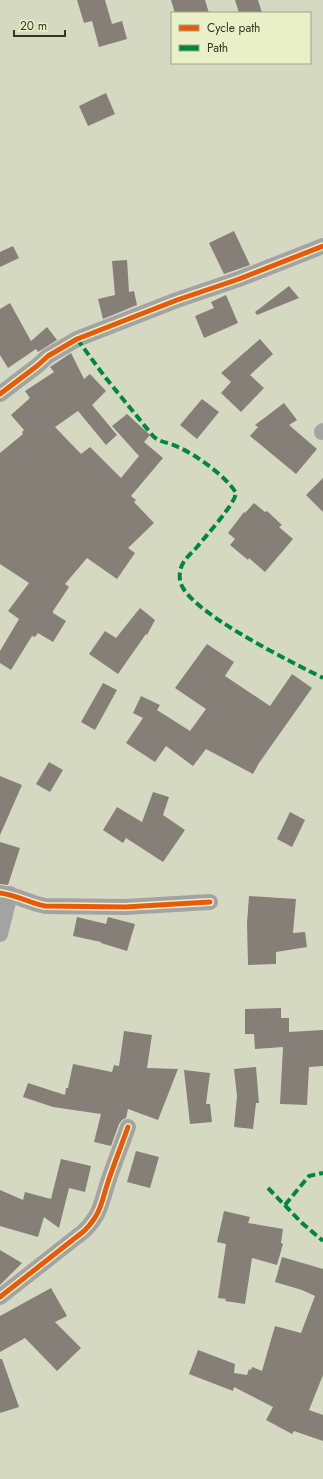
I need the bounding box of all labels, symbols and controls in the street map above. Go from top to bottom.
scale bar [14,12,65,38]
legend [171,12,311,64]
text: 20 m [20,17,47,35]
text: Cycle path [207,19,260,37]
text: Path [207,39,228,57]

